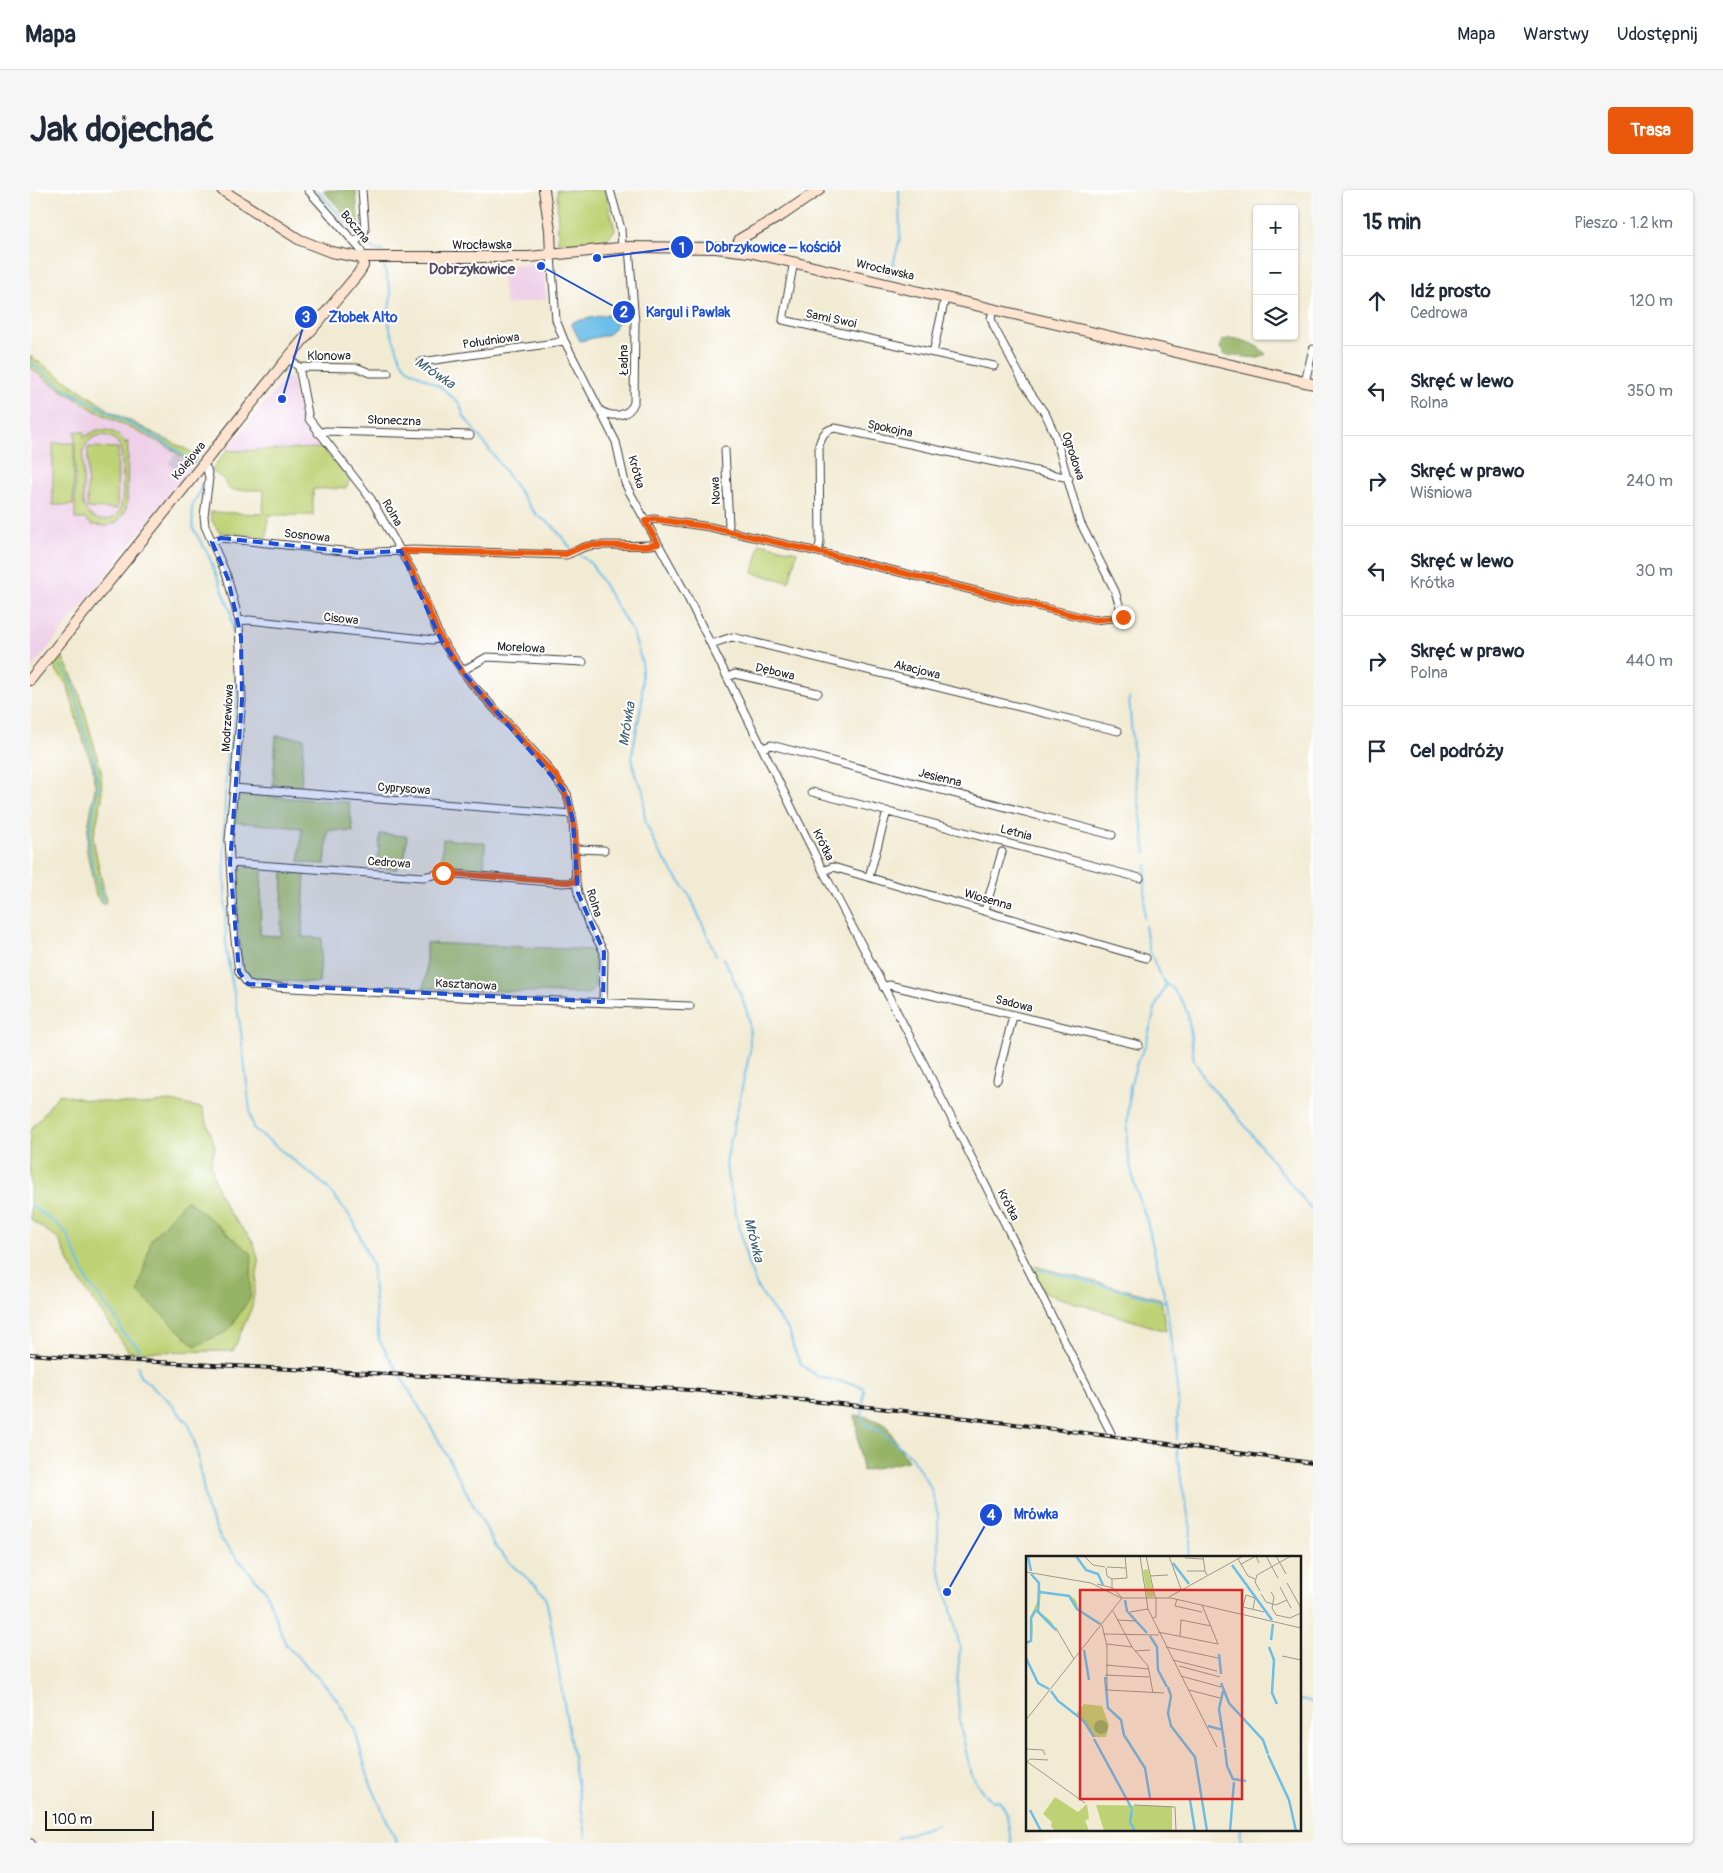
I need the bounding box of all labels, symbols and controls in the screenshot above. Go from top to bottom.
text: Mapa [25,20,76,49]
text: Mapa [1457,23,1495,46]
text: Warstwy [1523,23,1589,46]
text: Udostępnij [1617,23,1698,46]
button: Trasa [1608,107,1693,154]
text: Jak dojechać [30,108,214,152]
map controls [1253,205,1298,340]
button: + [1253,205,1298,250]
street label: Boczna [337,208,373,247]
text: 15 min [1363,209,1421,236]
text: Pieszo · 1.2 km [1574,213,1673,233]
callout: Dobrzykowice – kościół [670,233,850,262]
street label: Wrocławska [452,238,512,253]
text: 1 [679,239,685,258]
text: Dobrzykowice – kościół [705,239,841,256]
button: − [1253,250,1298,295]
street label: Wrocławska [854,256,916,284]
district label: Dobrzykowice [429,260,516,279]
text: Idź prosto [1410,279,1491,303]
icon: ahead [1363,287,1391,315]
text: 120 m [1629,291,1673,311]
button: layers [1253,295,1298,340]
callout: Kargul i Pawlak [611,297,741,326]
callout: Żłobek Alto [294,302,408,331]
text: 2 [620,303,628,322]
text: Cedrowa [1410,303,1468,323]
text: Kargul i Pawlak [646,304,731,321]
street label: Sami Swoi [804,306,858,332]
text: 3 [302,308,310,327]
text: Żłobek Alto [328,309,398,326]
street label: Południowa [462,330,521,352]
street label: Ładna [617,344,632,376]
street label: Klonowa [307,349,351,364]
water label: Mrówka [412,353,459,393]
text: Skręć w lewo [1410,369,1514,393]
icon: left [1363,377,1391,405]
text: 350 m [1627,381,1673,401]
text: Rolna [1410,393,1448,413]
street label: Słoneczna [367,413,422,429]
street label: Spokojna [866,417,914,441]
street label: Ogrodowa [1058,430,1088,482]
street label: Kolejowa [169,438,209,483]
street label: Krótka [624,454,648,491]
text: Skręć w prawo [1410,459,1524,483]
icon: right [1363,467,1391,495]
text: 240 m [1626,471,1673,491]
street label: Nowa [708,476,724,505]
text: Wiśniowa [1410,483,1472,503]
street label: Rolna [378,497,406,530]
street label: Sosnowa [283,526,331,546]
text: Skręć w lewo [1410,549,1514,573]
icon: left [1363,557,1391,585]
text: 30 m [1635,561,1673,581]
text: Krótka [1410,573,1455,593]
route end [1112,606,1135,629]
street label: Cisowa [323,610,360,628]
street label: Morelowa [497,639,546,657]
text: Skręć w prawo [1410,639,1524,663]
icon: right [1363,647,1391,675]
text: 440 m [1626,651,1673,671]
street label: Akacjowa [892,657,942,683]
street label: Dębowa [754,660,796,684]
text: Polna [1410,663,1448,683]
street label: Modrzewiowa [219,683,237,752]
water label: Mrówka [615,699,639,747]
icon: arrive [1363,737,1391,765]
text: Cel podróży [1410,739,1503,763]
street label: Jesienna [917,765,964,791]
street label: Cyprysowa [377,780,431,798]
street label: Letnia [999,822,1034,844]
street label: Krótka [809,827,837,864]
street label: Cedrowa [367,854,412,872]
route start [432,862,455,885]
street label: Wiosenna [962,886,1014,914]
street label: Rolna [582,887,606,919]
street label: Kasztanowa [435,976,498,994]
street label: Sadowa [994,992,1035,1016]
street label: Krótka [994,1187,1022,1224]
water label: Mrówka [740,1216,768,1265]
callout: Mrówka [978,1500,1068,1529]
text: 4 [987,1506,996,1525]
text: Mrówka [1014,1506,1059,1523]
inset map [1026,1556,1300,1830]
scale bar [45,1808,154,1831]
text: 100 m [52,1811,92,1828]

